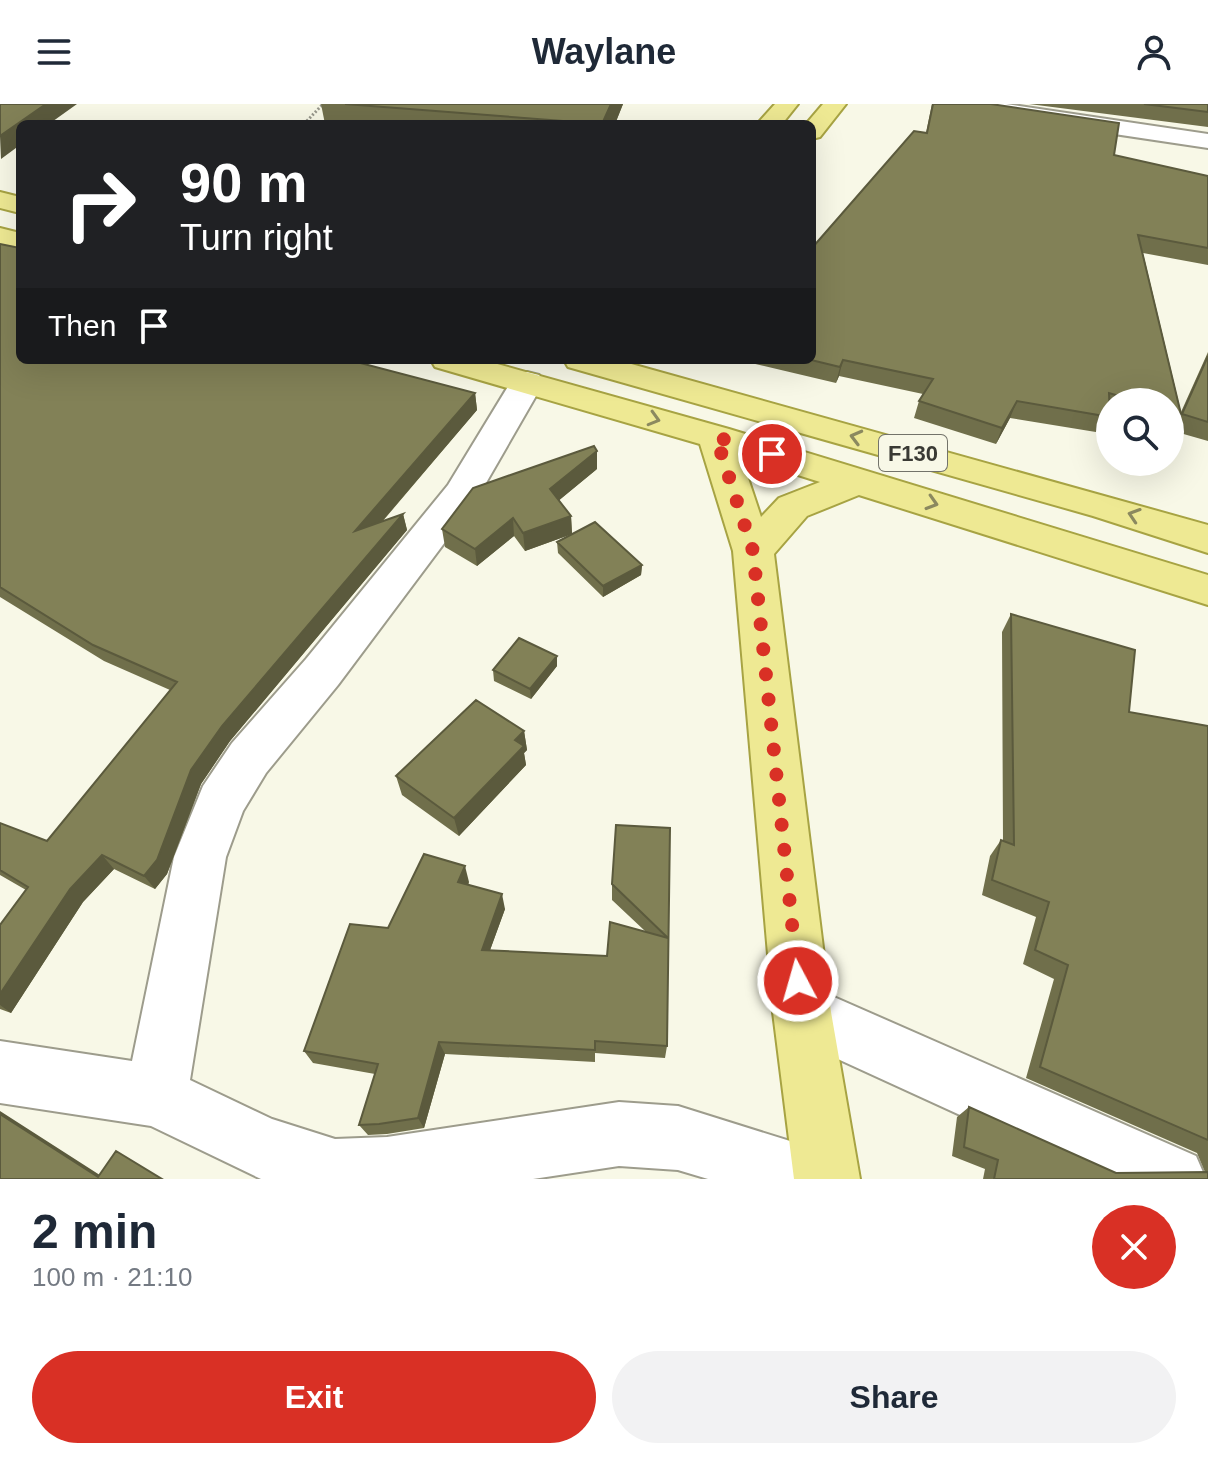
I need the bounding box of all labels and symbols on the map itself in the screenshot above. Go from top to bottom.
one-way arrow [646,410,660,426]
pin [738,420,806,488]
one-way arrow [850,430,864,447]
road number: F130 [879,435,947,471]
one-way arrow [925,494,939,510]
one-way arrow [1127,509,1141,525]
position arrow [756,939,840,1023]

